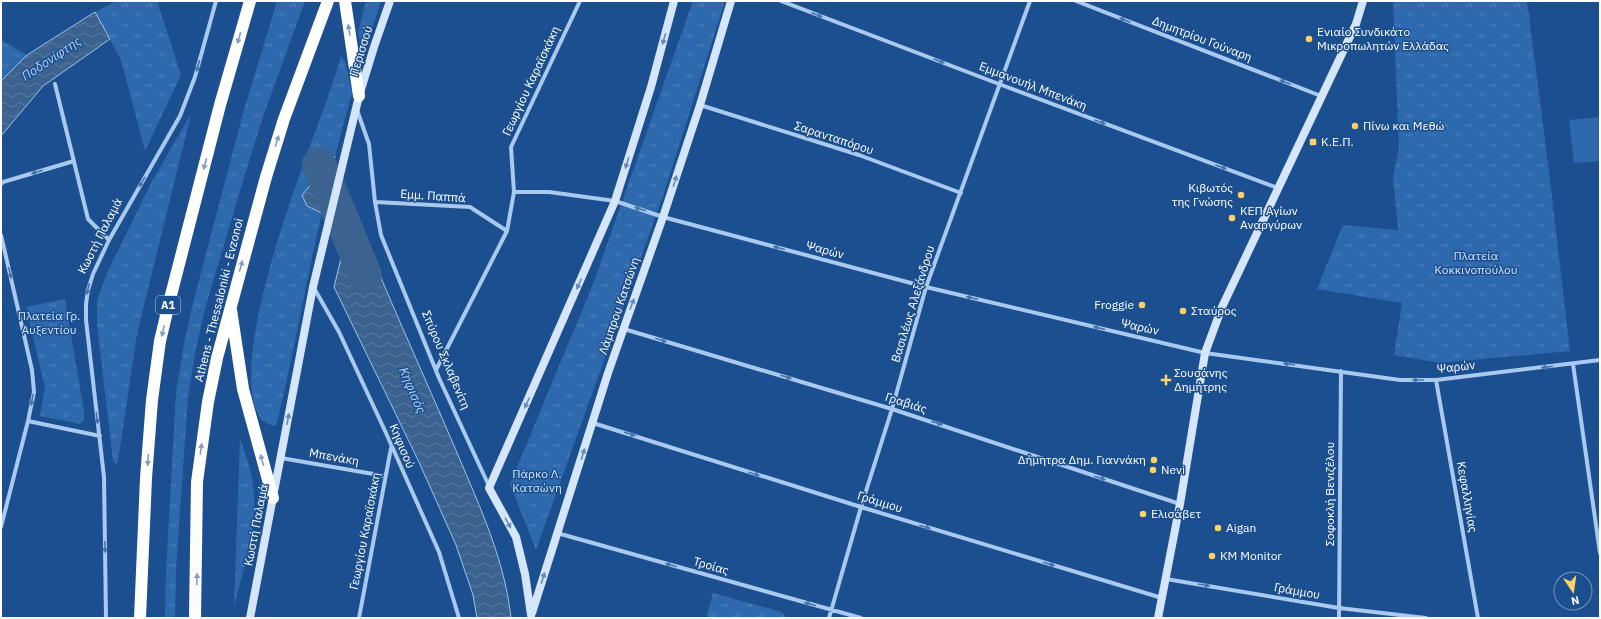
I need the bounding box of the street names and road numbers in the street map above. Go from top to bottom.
street label: Δημητρίου Γούναρη [1150,13,1254,65]
street label: Περισσού [346,24,375,78]
street label: Γεωργίου Καραϊσκάκη [499,24,563,138]
street label: Εμμανουήλ Μπενάκη [977,58,1089,113]
street label: Σαρανταπόρου [793,118,876,157]
street label: Εμμ. Παππά [400,186,467,205]
street label: Κωστή Παλαμά [74,195,125,276]
street label: Athens - Thessaloniki - Evzonoi [191,217,246,383]
street label: Ψαρών [805,237,846,262]
street label: Βασιλέως Αλεξάνδρου [888,243,937,364]
street label: Λάμπρου Κατσώνη [595,255,642,357]
road number: Α1 [156,296,180,314]
street label: Σπύρου Σκλαβενίτη [419,308,474,411]
street label: Ψαρών [1120,315,1161,338]
street label: Ψαρών [1436,357,1476,376]
street label: Γραβιάς [883,389,929,416]
street label: Κηφισού [386,421,419,470]
street label: Σοφοκλή Βενιζέλου [1322,442,1337,546]
street label: Μπενάκη [308,445,360,468]
street label: Κεφαλληνίας [1454,460,1481,534]
street label: Γεωργίου Καραϊσκάκη [346,471,383,591]
street label: Κωστή Παλαμά [240,482,271,567]
street label: Γράμμου [856,488,905,516]
street label: Τροίας [692,553,731,578]
street label: Γράμμου [1273,579,1321,602]

